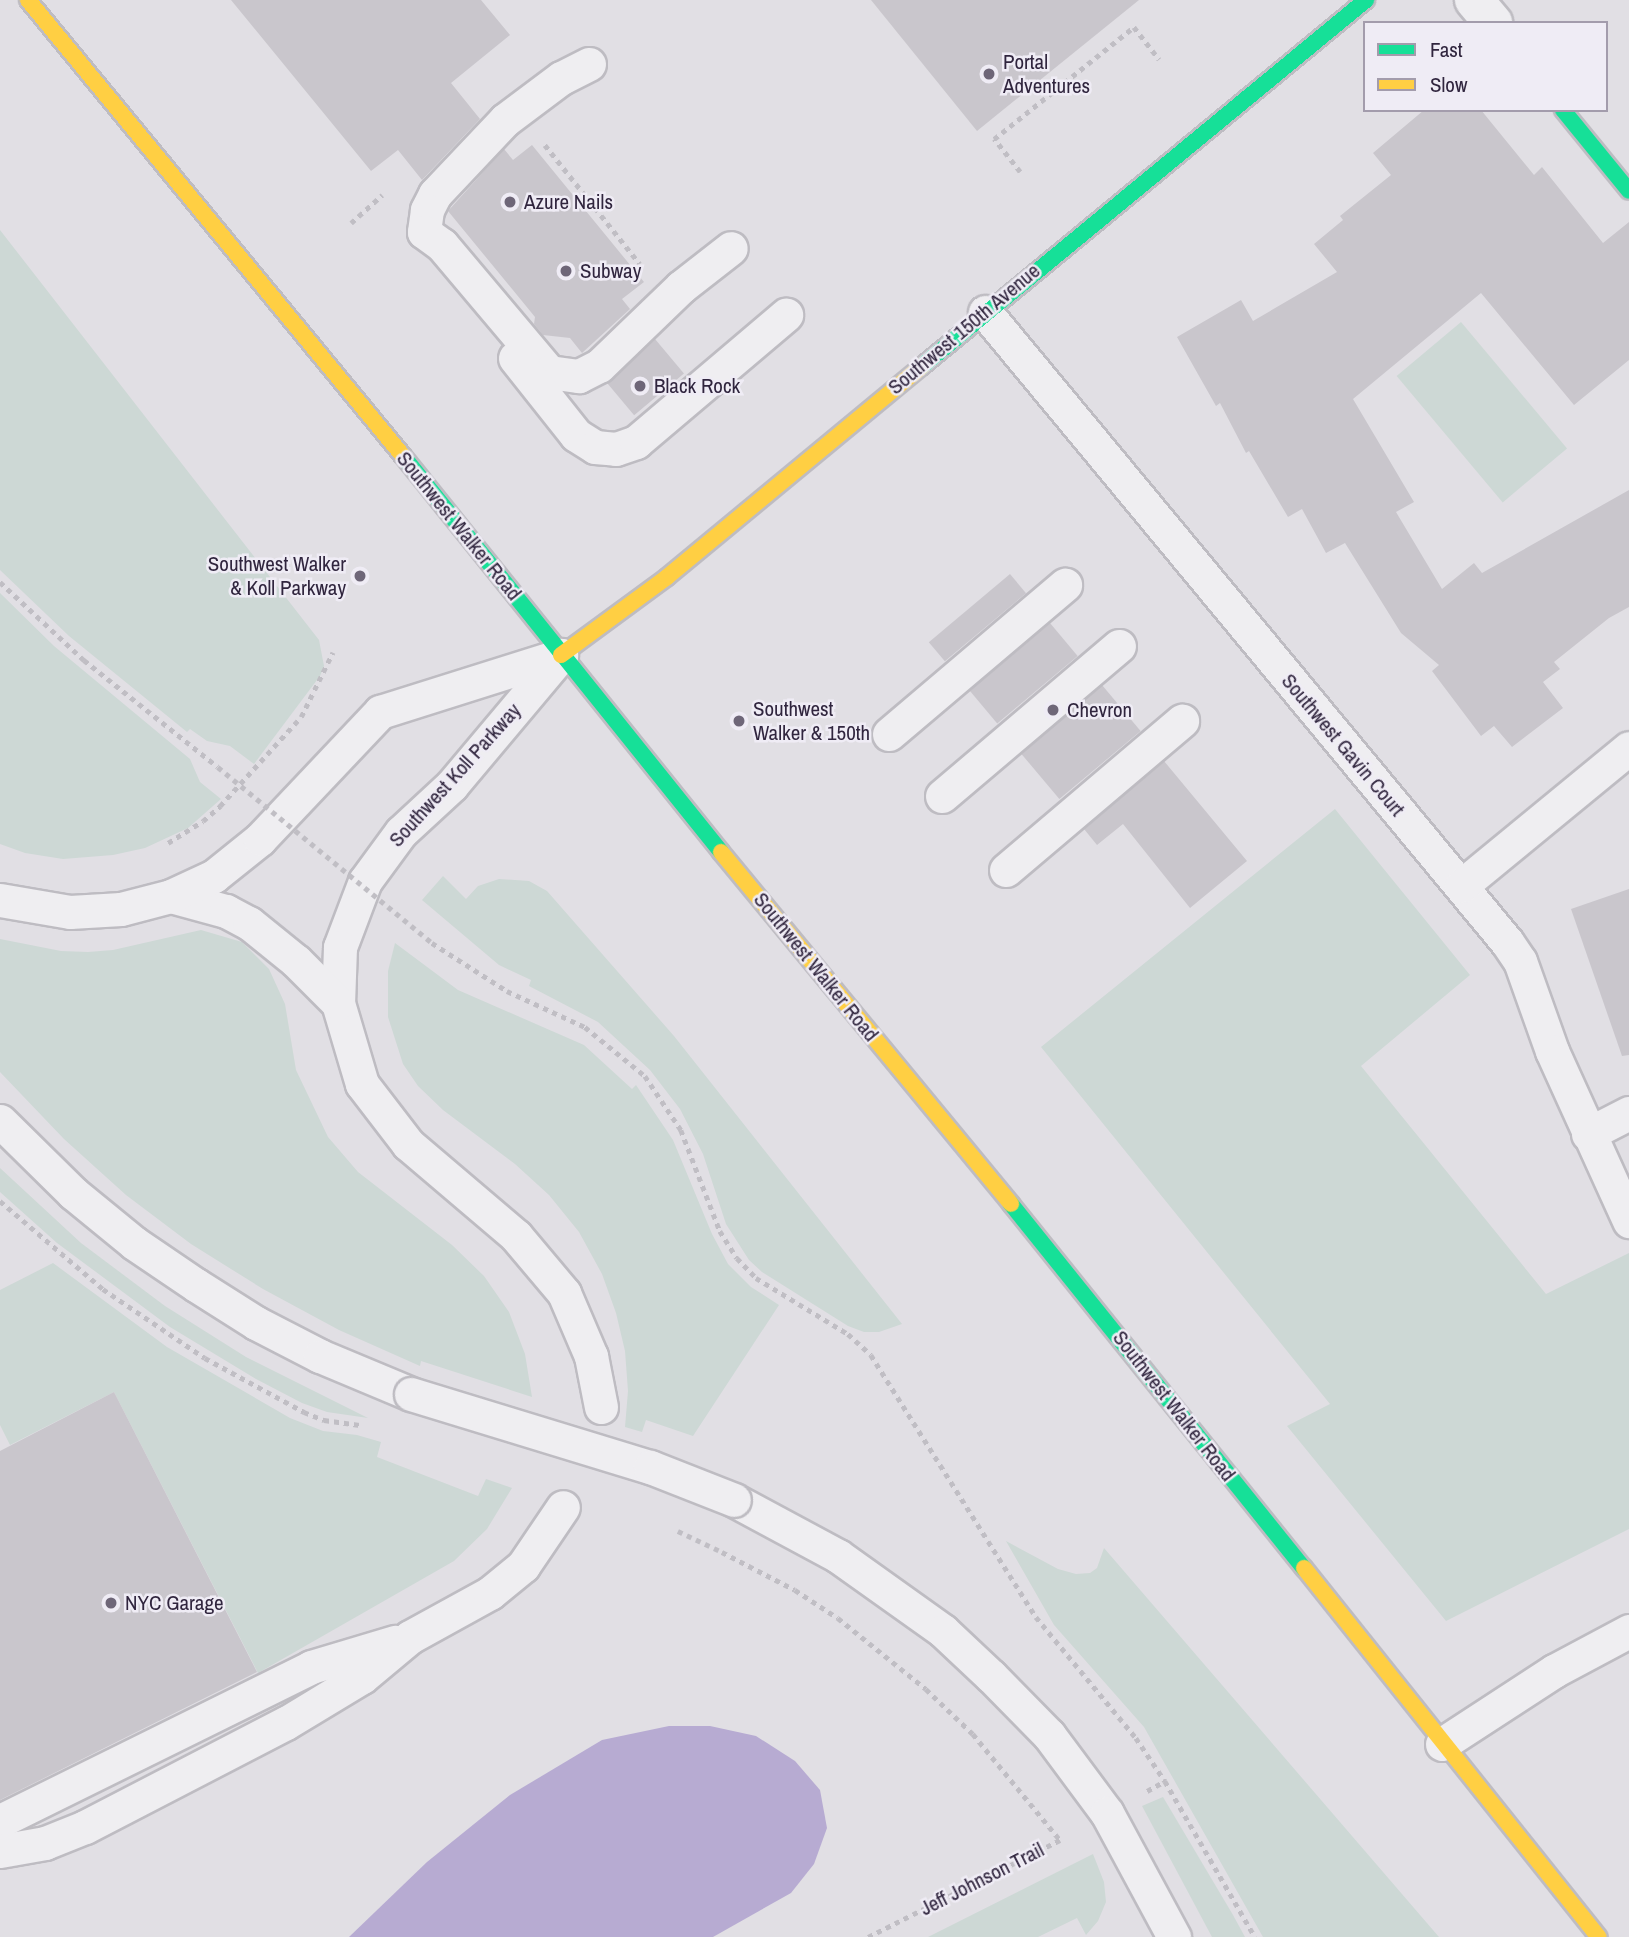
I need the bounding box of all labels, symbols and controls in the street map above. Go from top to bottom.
legend [1363,21,1608,112]
text: Fast [1430,35,1463,64]
place label: Portal Adventures [1003,49,1090,99]
marker: Portal Adventures [981,66,997,82]
text: Slow [1430,70,1467,99]
place label: Azure Nails [524,189,613,215]
marker: Azure Nails [502,194,518,210]
place label: Subway [580,258,641,284]
street label: Southwest 150th Avenue [883,258,1045,400]
marker: Subway [558,263,574,279]
place label: Black Rock [654,373,740,399]
marker: Black Rock [632,378,648,394]
street label: Southwest Walker Road [391,447,527,605]
place label: Southwest Walker & Koll Parkway [208,551,346,601]
marker: Southwest Walker & Koll Parkway [352,568,368,584]
street label: Southwest Gavin Court [1276,669,1410,821]
place label: Southwest Walker & 150th [753,696,870,746]
place label: Chevron [1067,697,1132,723]
street label: Southwest Koll Parkway [384,698,526,852]
marker: Chevron [1045,702,1061,718]
marker: Southwest Walker & 150th [731,713,747,729]
street label: Southwest Walker Road [748,888,884,1046]
street label: Southwest Walker Road [1107,1326,1241,1486]
place label: NYC Garage [125,1590,224,1616]
marker: NYC Garage [103,1595,119,1611]
street label: Jeff Johnson Trail [916,1837,1048,1921]

